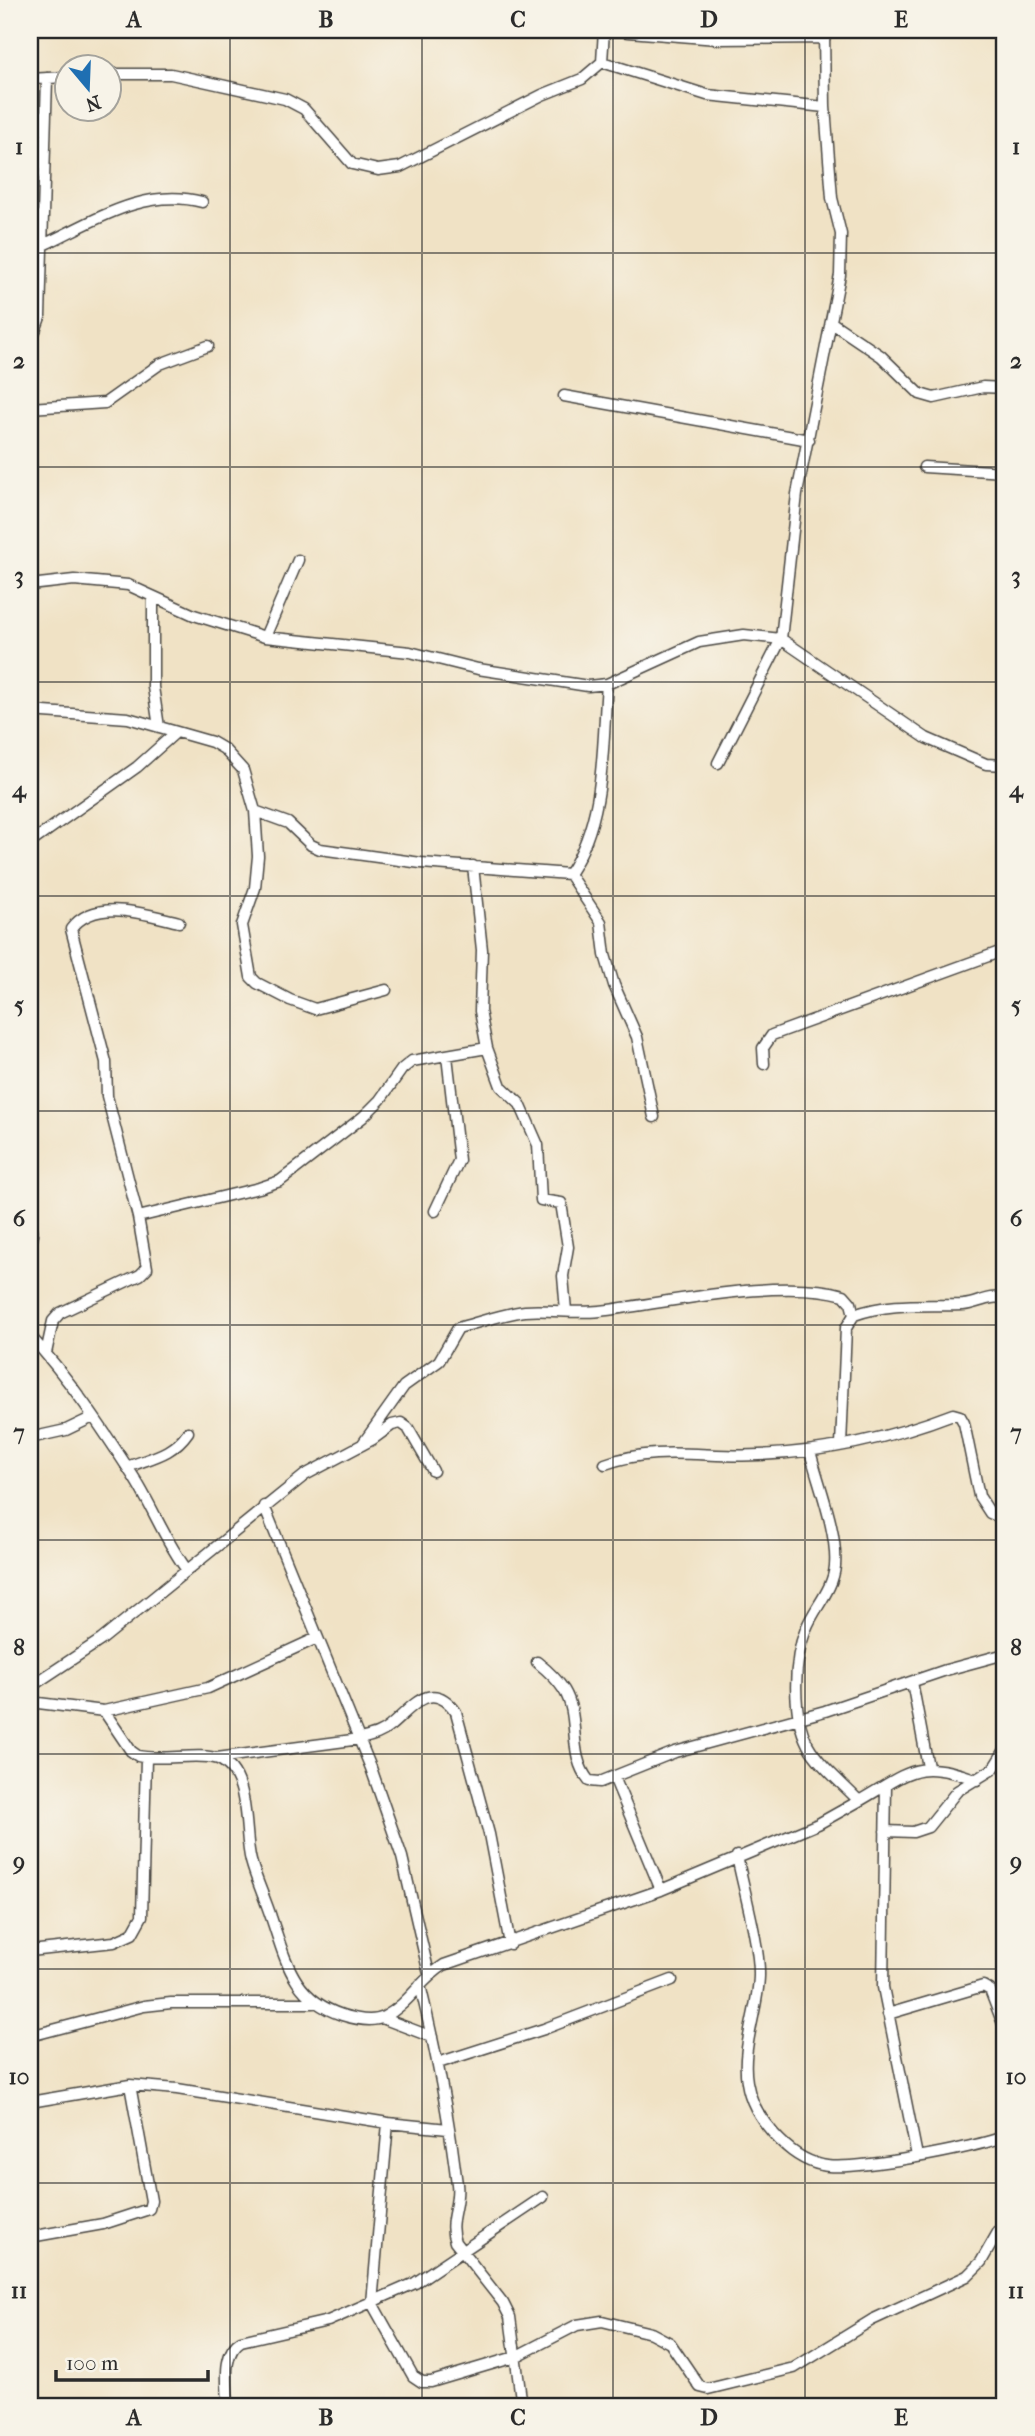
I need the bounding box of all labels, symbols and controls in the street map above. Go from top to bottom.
text: A [125,6,143,33]
text: B [319,6,334,33]
text: C [510,6,526,33]
text: D [700,6,718,33]
text: E [894,6,908,33]
north arrow [52,52,122,122]
text: N [82,90,104,116]
text: 1 [15,133,23,160]
text: 1 [1012,133,1020,160]
text: 2 [13,347,25,374]
text: 2 [1010,347,1022,374]
text: 3 [14,562,24,589]
text: 3 [1011,562,1021,589]
text: 4 [11,776,27,803]
text: 4 [1008,776,1024,803]
text: 5 [14,991,24,1018]
text: 5 [1011,991,1021,1018]
text: 6 [13,1205,26,1232]
text: 6 [1010,1205,1023,1232]
text: 7 [12,1419,25,1446]
text: 7 [1009,1419,1022,1446]
text: 8 [13,1634,25,1661]
text: 8 [1010,1634,1022,1661]
text: 9 [12,1848,25,1875]
text: 9 [1009,1848,1022,1875]
text: 10 [9,2063,29,2090]
text: 10 [1006,2063,1026,2090]
text: 11 [11,2277,27,2304]
text: 11 [1008,2277,1024,2304]
scale bar [56,2338,208,2382]
text: 100 m [66,2351,119,2375]
text: A [125,2404,143,2431]
text: B [319,2404,334,2431]
text: C [510,2404,526,2431]
text: D [700,2404,718,2431]
text: E [894,2404,908,2431]

